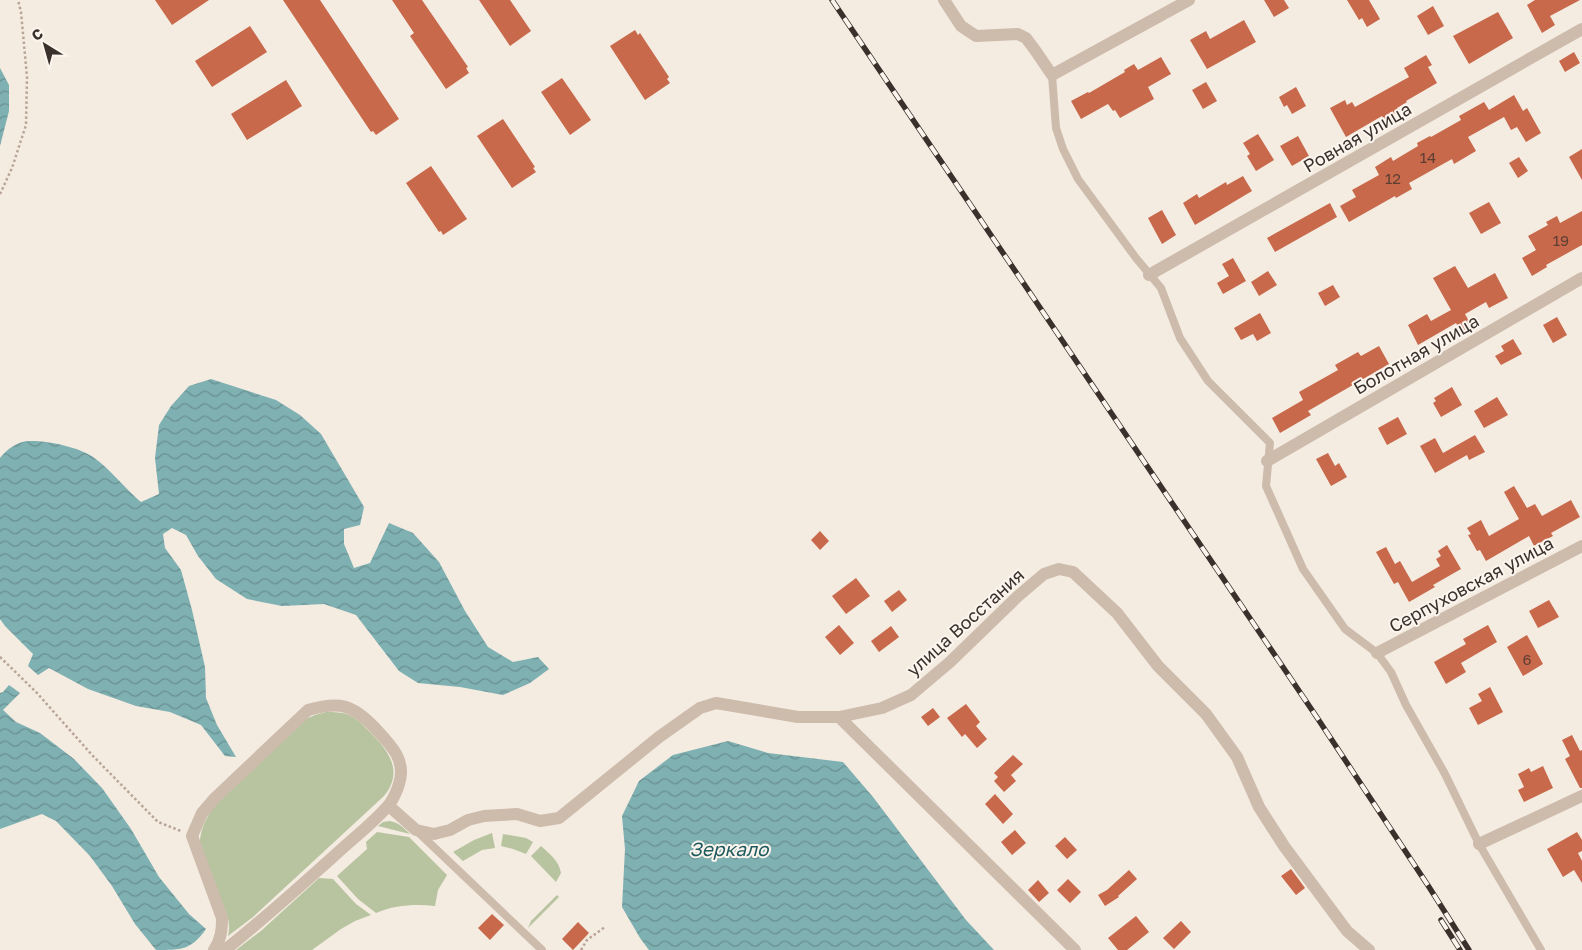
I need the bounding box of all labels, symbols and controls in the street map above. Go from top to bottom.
north arrow [20,20,70,70]
text: С [28,24,46,44]
street label: Ровная улица [1299,97,1415,177]
house number: 14 [1420,148,1436,166]
house number: 12 [1385,169,1401,187]
house number: 19 [1553,231,1569,249]
street label: Болотная улица [1349,309,1483,399]
street label: Серпуховская улица [1385,531,1557,637]
street label: улица Восстания [902,563,1028,681]
house number: 6 [1522,650,1532,668]
water label: Зеркало [690,837,770,860]

